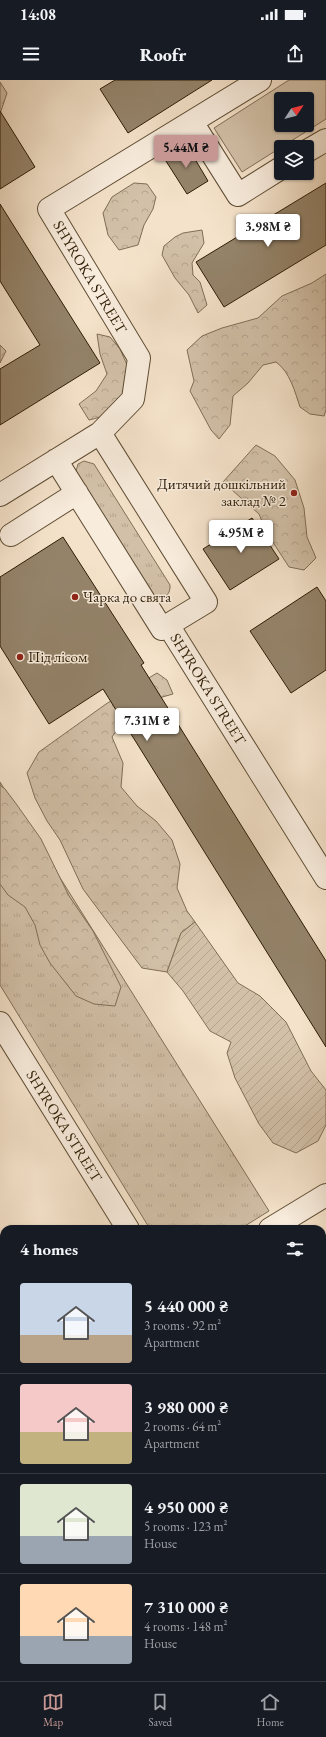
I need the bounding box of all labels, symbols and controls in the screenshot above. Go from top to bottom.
text: 14:08 [20,5,56,24]
icon: menu [20,43,42,65]
text: Roofr [140,43,186,66]
icon: share [284,43,306,65]
north arrow [274,92,314,132]
map controls [274,92,314,180]
pin: 5.44M ₴ [149,135,223,169]
text: 5.44M ₴ [163,139,209,156]
button: layers [274,140,314,180]
pin: 3.98M ₴ [231,214,305,248]
street label: SHYROKA STREET [49,217,132,337]
text: 3.98M ₴ [245,218,291,235]
place label: Дитячий дошкільний заклад № 2 [157,474,287,510]
marker: Дитячий дошкільний заклад № 2 [289,488,299,498]
pin: 4.95M ₴ [204,520,278,554]
text: 4.95M ₴ [218,524,264,541]
place label: Чарка до свята [83,587,171,606]
marker: Чарка до свята [70,592,80,602]
street label: SHYROKA STREET [166,629,251,749]
place label: Під лісом [28,647,88,666]
marker: Під лісом [15,652,25,662]
pin: 7.31M ₴ [110,708,184,742]
text: 7.31M ₴ [124,712,170,729]
street label: SHYROKA STREET [22,1066,107,1186]
text: 4 homes [20,1238,78,1260]
icon: filters [284,1238,306,1260]
text: 5 440 000 ₴ [144,1295,228,1317]
icon: home [52,1299,100,1347]
text: 3 rooms · 92 m² [144,1317,221,1334]
text: Apartment [144,1334,199,1351]
text: 3 980 000 ₴ [144,1396,228,1418]
icon: home [52,1400,100,1448]
text: 2 rooms · 64 m² [144,1418,221,1435]
text: Apartment [144,1435,199,1452]
text: 4 950 000 ₴ [144,1496,228,1518]
icon: home [52,1500,100,1548]
text: 5 rooms · 123 m² [144,1518,228,1535]
text: House [144,1535,177,1552]
text: 7 310 000 ₴ [144,1596,228,1618]
icon: home [52,1600,100,1648]
text: 4 rooms · 148 m² [144,1618,228,1635]
text: House [144,1635,177,1652]
tab: Map [42,1691,64,1729]
tab: Saved [149,1691,172,1729]
tab: Home [257,1691,284,1729]

